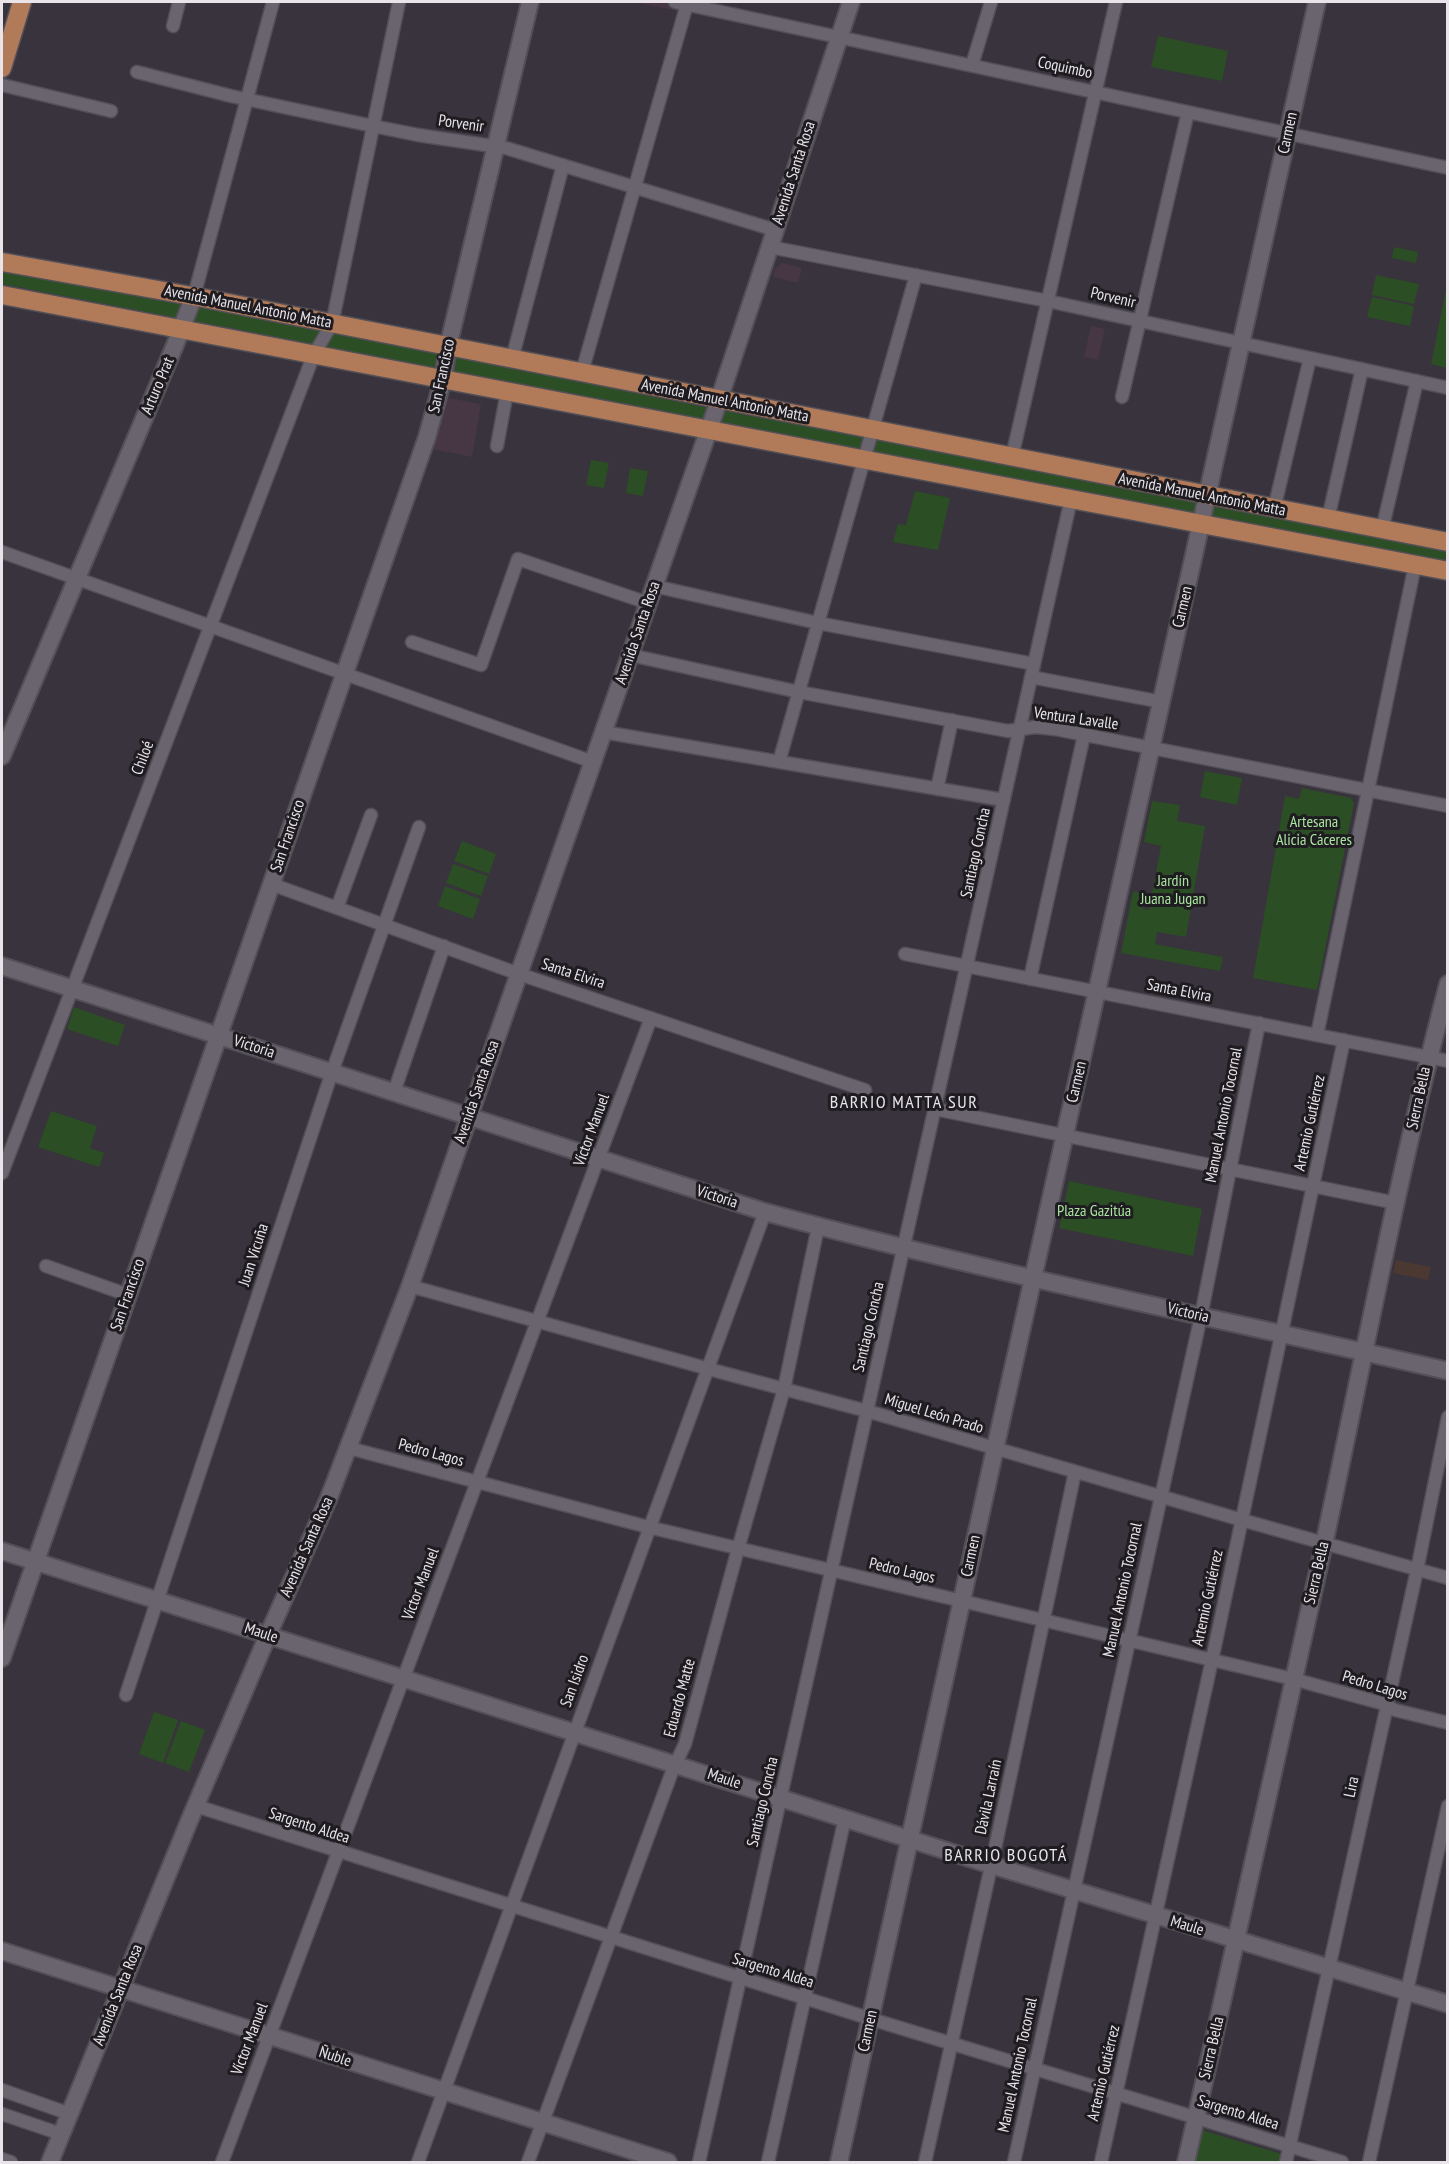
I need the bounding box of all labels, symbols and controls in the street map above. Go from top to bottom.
street label: Coquimbo [1036,53,1094,83]
street label: Carmen [1274,110,1302,156]
street label: Porvenir [437,111,485,137]
street label: Avenida Santa Rosa [768,119,820,227]
street label: Avenida Manuel Antonio Matta [163,281,333,333]
street label: Porvenir [1089,284,1137,312]
street label: San Francisco [425,337,459,415]
street label: Arturo Prat [137,354,179,418]
street label: Avenida Manuel Antonio Matta [640,375,810,427]
street label: Avenida Manuel Antonio Matta [1117,469,1287,521]
street label: Avenida Santa Rosa [611,579,665,687]
street label: Carmen [1169,584,1197,630]
street label: Ventura Lavalle [1032,704,1120,734]
street label: Chiloé [128,738,158,778]
street label: San Francisco [267,797,309,875]
street label: Santiago Concha [957,806,995,900]
park label: Artesana Alicia Cáceres [1276,812,1352,850]
park label: Jardín Juana Jugan [1140,871,1206,909]
street label: Santa Elvira [539,955,607,993]
street label: Santa Elvira [1145,975,1213,1007]
street label: Victoria [231,1031,277,1063]
street label: Avenida Santa Rosa [450,1038,504,1146]
street label: Manuel Antonio Tocornal [1201,1046,1247,1184]
street label: Carmen [1063,1059,1091,1105]
street label: Sierra Bella [1403,1065,1435,1131]
street label: Artemio Gutiérrez [1290,1073,1330,1173]
street label: Víctor Manuel [570,1091,614,1169]
district label: BARRIO MATTA SUR [830,1092,978,1114]
street label: Victoria [694,1181,740,1213]
park label: Plaza Gazitúa [1057,1201,1131,1221]
street label: Juan Vicuña [235,1221,273,1289]
street label: San Francisco [107,1256,149,1334]
street label: Santiago Concha [849,1280,889,1374]
street label: Victoria [1165,1299,1211,1327]
street label: Miguel León Prado [882,1390,986,1438]
street label: Pedro Lagos [396,1435,466,1471]
street label: Avenida Santa Rosa [276,1494,338,1600]
street label: Manuel Antonio Tocornal [1099,1521,1147,1659]
street label: Carmen [957,1533,985,1579]
street label: Sierra Bella [1301,1540,1333,1606]
street label: Víctor Manuel [398,1545,444,1623]
street label: Artemio Gutiérrez [1188,1548,1228,1648]
street label: Pedro Lagos [867,1554,937,1588]
street label: Maule [242,1619,280,1647]
street label: San Isidro [557,1652,593,1710]
street label: Eduardo Matte [660,1657,700,1739]
street label: Pedro Lagos [1340,1667,1410,1705]
street label: Santiago Concha [743,1755,783,1849]
street label: Dávila Larraín [972,1758,1006,1836]
street label: Maule [705,1765,743,1793]
street label: Lira [1340,1775,1364,1799]
street label: Sargento Aldea [266,1804,352,1848]
district label: BARRIO BOGOTÁ [944,1845,1068,1867]
street label: Maule [1168,1912,1206,1940]
street label: Avenida Santa Rosa [89,1942,147,2048]
street label: Sargento Aldea [730,1950,816,1992]
street label: Manuel Antonio Tocornal [994,1996,1042,2134]
street label: Víctor Manuel [227,2000,273,2078]
street label: Carmen [854,2008,882,2054]
street label: Sierra Bella [1196,2015,1228,2081]
street label: Artemio Gutiérrez [1084,2023,1124,2123]
street label: Ñuble [316,2043,354,2071]
street label: Sargento Aldea [1195,2092,1281,2134]

